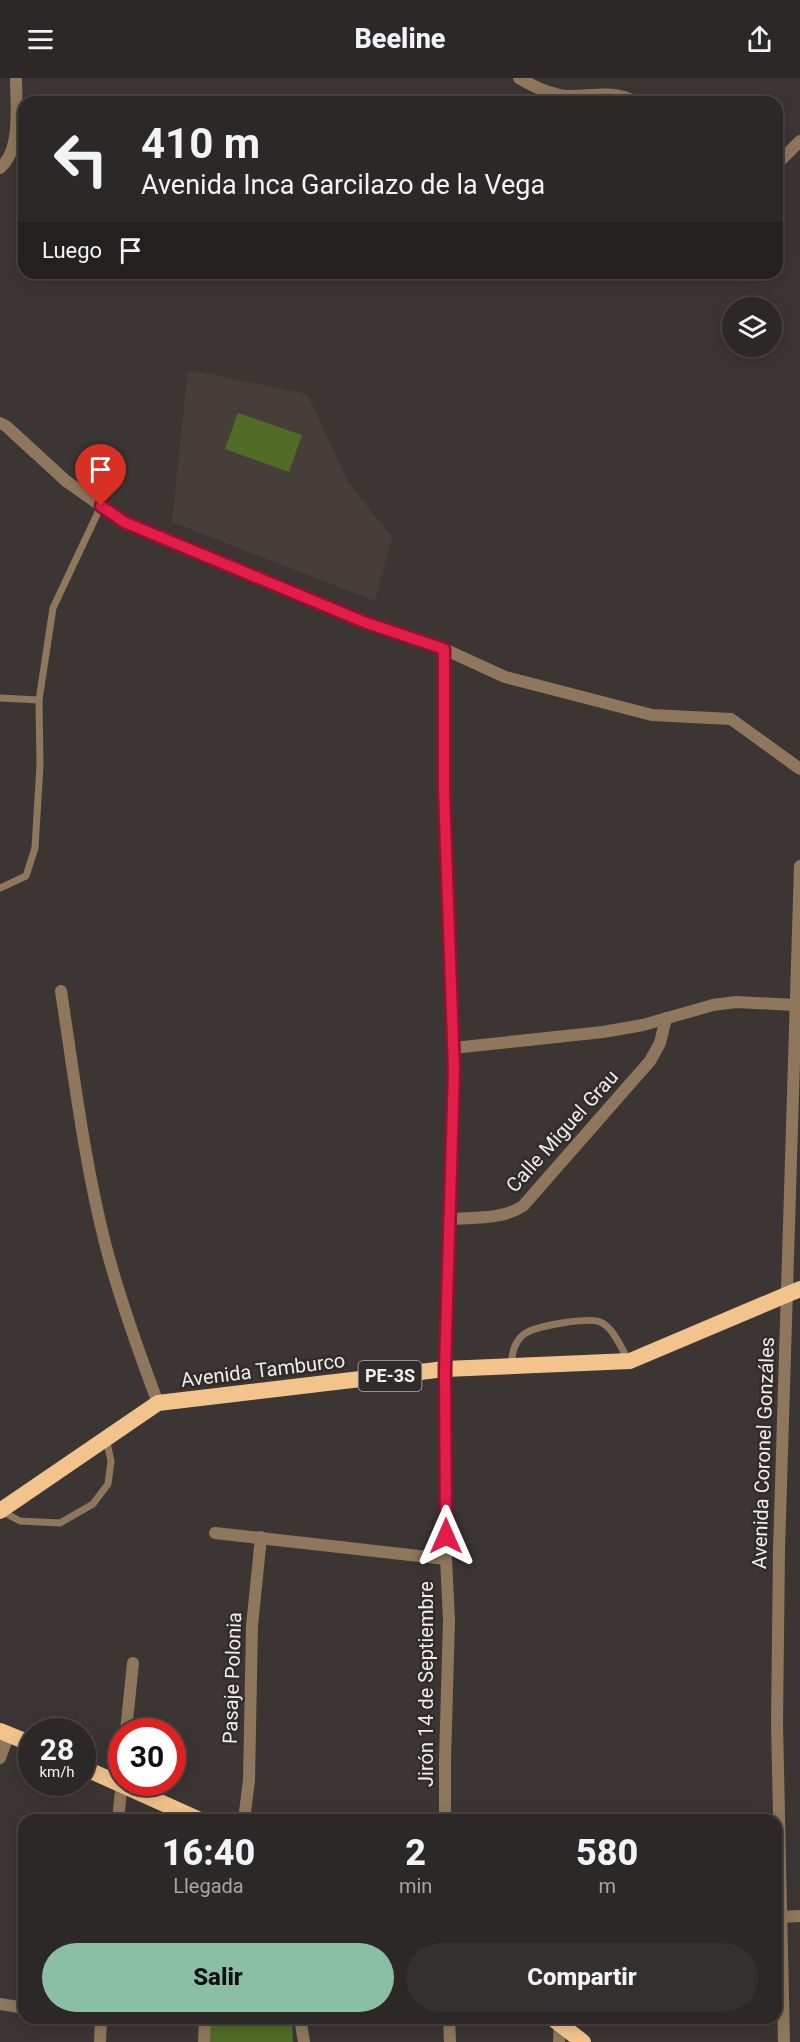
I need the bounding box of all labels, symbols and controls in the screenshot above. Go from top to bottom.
icon: menu [24,23,57,56]
text: Beeline [354,23,446,55]
icon: share [743,23,776,56]
text: 410 m [141,119,260,168]
icon: left [42,120,120,198]
text: Avenida Inca Garcilazo de la Vega [141,169,545,201]
icon: arrive [114,234,147,267]
text: Luego [42,238,102,263]
map controls [722,297,782,357]
button: layers [722,297,782,357]
pin [75,444,126,506]
icon: arrive [84,453,117,486]
street label: Calle Miguel Grau [501,1065,623,1197]
street label: Avenida Coronel Gonzáles [747,1336,779,1570]
street label: Avenida Tamburco [179,1348,347,1392]
road number: PE-3S [358,1361,422,1391]
position arrow [414,1504,478,1568]
street label: Jirón 14 de Septiembre [414,1581,438,1787]
street label: Pasaje Polonia [218,1612,246,1744]
speed limit sign: 30 [108,1718,186,1796]
text: 28 [40,1732,74,1767]
text: km/h [39,1763,75,1781]
text: 16:40 [162,1832,255,1874]
text: 2 [405,1832,426,1874]
text: 580 [576,1832,638,1874]
text: Llegada [173,1874,244,1898]
text: min [399,1874,432,1898]
text: m [598,1874,616,1898]
button: Salir [42,1943,394,2012]
button: Compartir [406,1943,758,2012]

